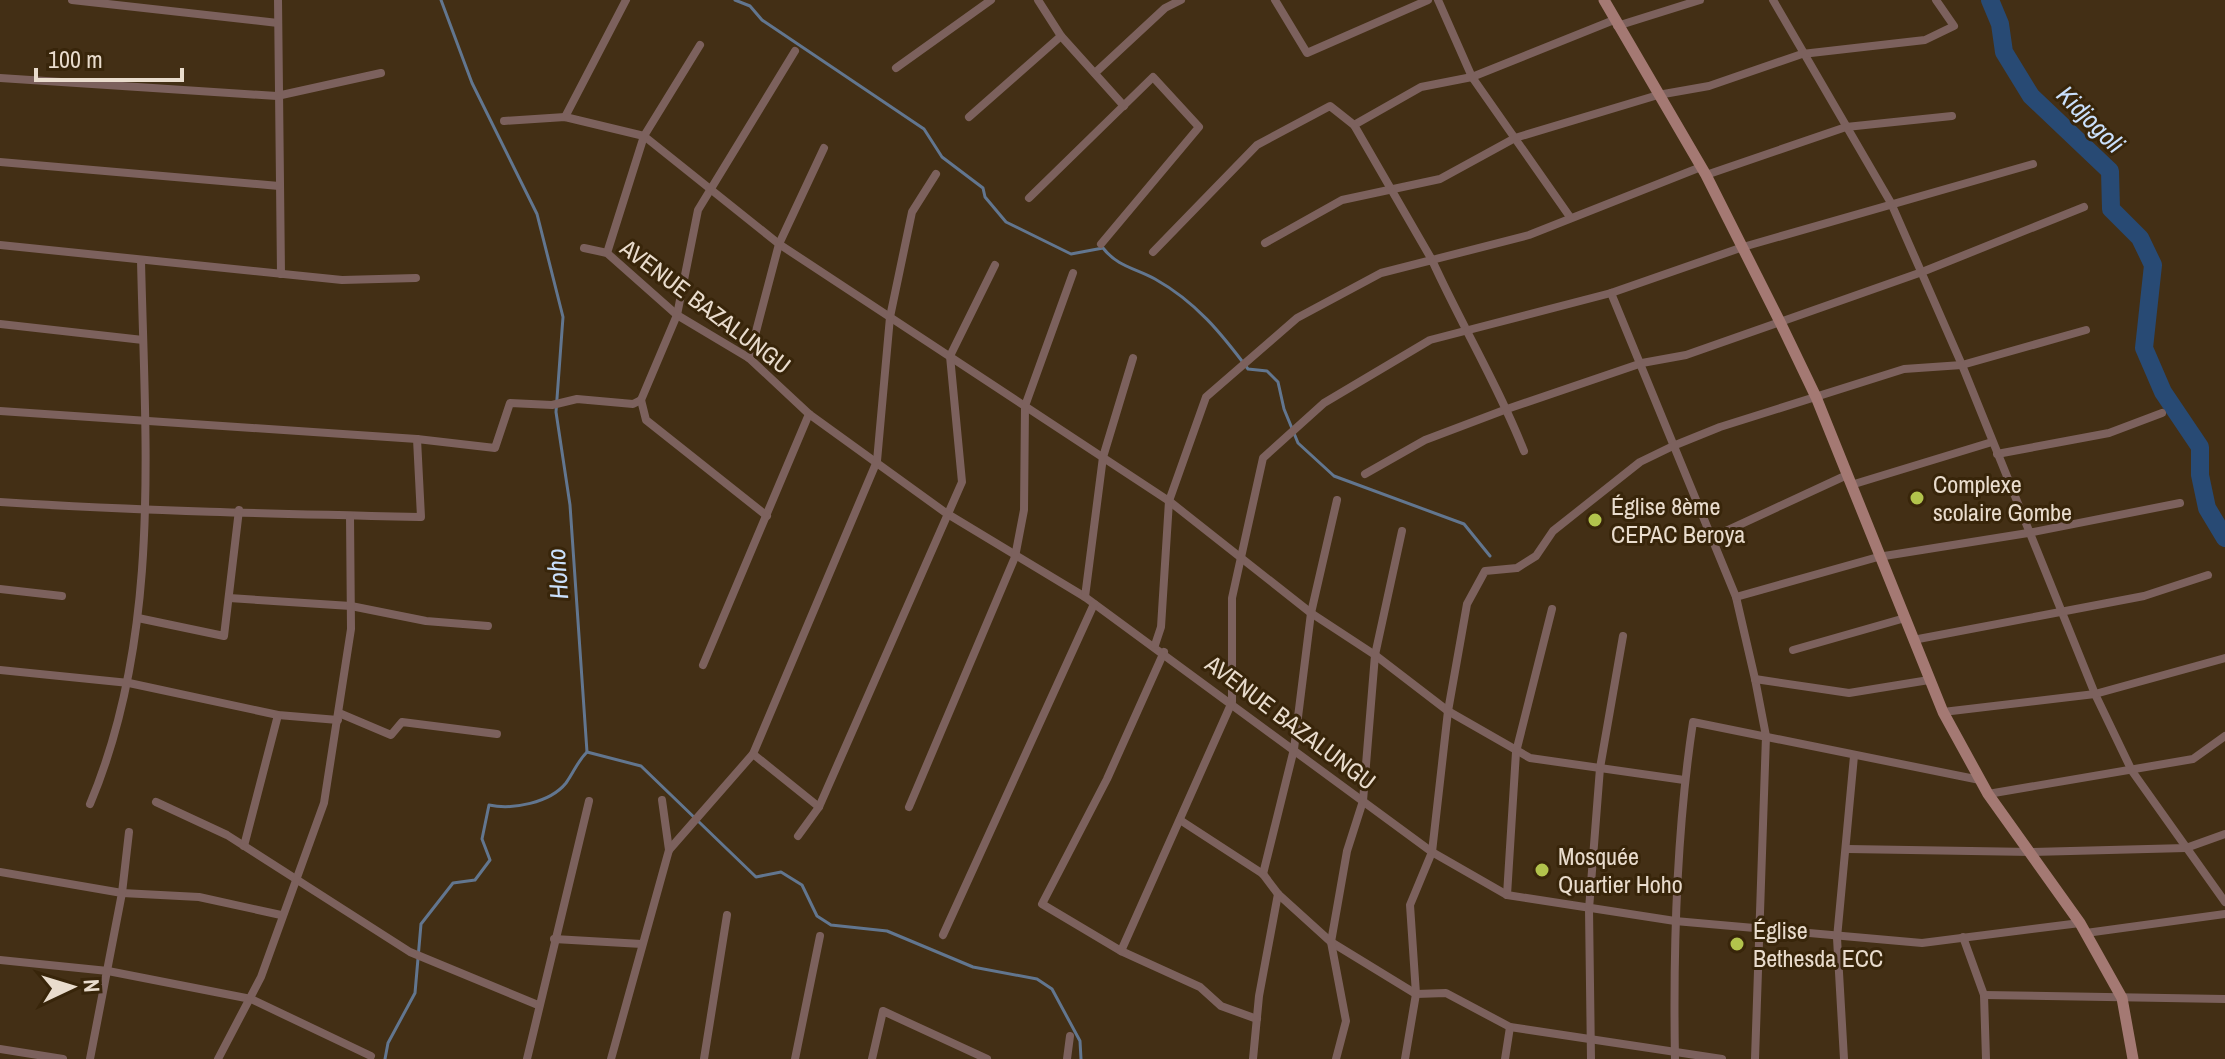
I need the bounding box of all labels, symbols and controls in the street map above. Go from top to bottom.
scale bar [36,32,182,82]
text: 100 m [48,43,103,75]
water label: Kidjogoli [2049,77,2133,161]
street label: AVENUE BAZALUNGU [614,231,798,381]
place label: Complexe scolaire Gombe [1933,468,2072,528]
marker: Complexe scolaire Gombe [1908,489,1926,507]
place label: Église 8ème CEPAC Beroya [1611,490,1745,550]
marker: Église 8ème CEPAC Beroya [1586,511,1604,529]
water label: Hoho [538,547,576,601]
street label: AVENUE BAZALUNGU [1199,647,1383,797]
place label: Mosquée Quartier Hoho [1558,840,1683,900]
marker: Mosquée Quartier Hoho [1533,861,1551,879]
place label: Église Bethesda ECC [1753,914,1883,974]
marker: Église Bethesda ECC [1728,935,1746,953]
north arrow [32,947,112,1027]
text: N [77,978,107,993]

